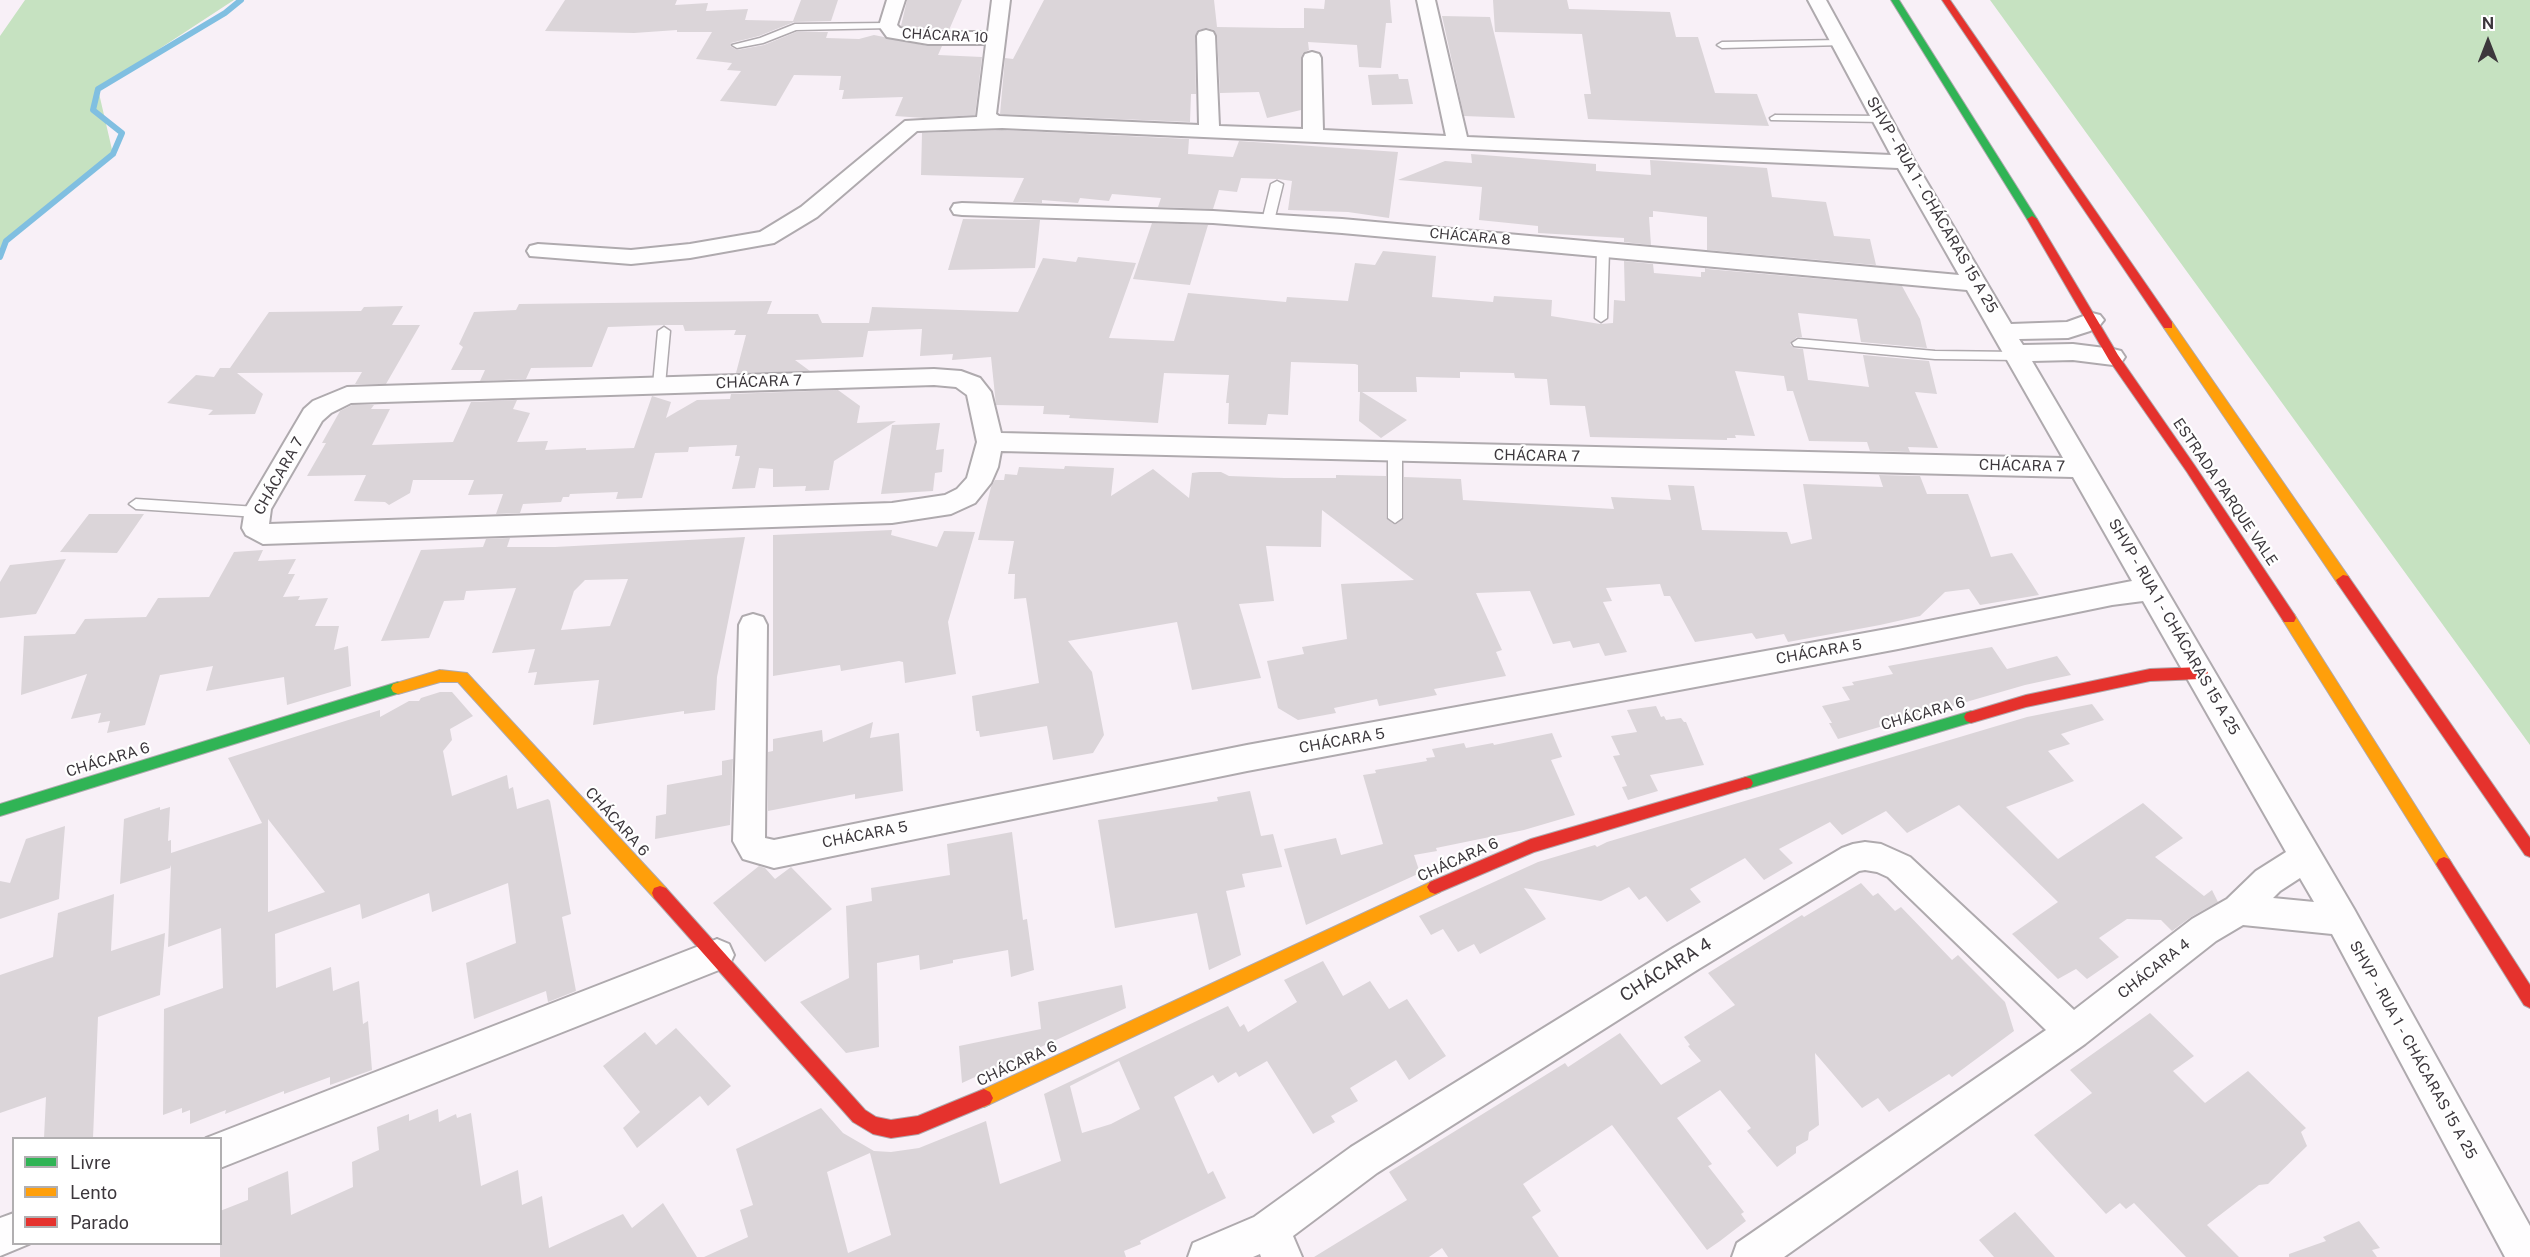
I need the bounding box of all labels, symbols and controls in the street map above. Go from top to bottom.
north arrow [2458,12,2518,72]
text: N [2482,14,2494,33]
street label: CHÁCARA 10 [901,25,989,47]
street label: SHVP - RUA 1 - CHÁCARAS 15 A 25 [1863,94,2001,316]
street label: CHÁCARA 8 [1429,225,1511,249]
street label: CHÁCARA 7 [716,372,802,392]
street label: ESTRADA PARQUE VALE [2169,415,2281,569]
street label: CHÁCARA 7 [250,434,308,518]
street label: CHÁCARA 7 [1494,446,1580,466]
street label: CHÁCARA 7 [1979,456,2065,476]
street label: SHVP - RUA 1 - CHÁCARAS 15 A 25 [2105,516,2243,738]
street label: CHÁCARA 5 [1775,636,1863,668]
street label: CHÁCARA 6 [1879,693,1967,735]
street label: CHÁCARA 5 [1298,725,1386,757]
street label: CHÁCARA 6 [64,739,152,781]
street label: CHÁCARA 6 [581,784,653,860]
street label: CHÁCARA 5 [821,818,909,852]
street label: CHÁCARA 6 [1415,834,1501,886]
street label: CHÁCARA 4 [1616,933,1716,1007]
street label: CHÁCARA 4 [2114,935,2194,1003]
street label: SHVP - RUA 1 - CHÁCARAS 15 A 25 [2345,938,2481,1162]
street label: CHÁCARA 6 [974,1038,1060,1090]
legend [12,1137,222,1245]
text: Livre [70,1152,111,1173]
text: Lento [70,1182,117,1203]
text: Parado [70,1212,129,1233]

